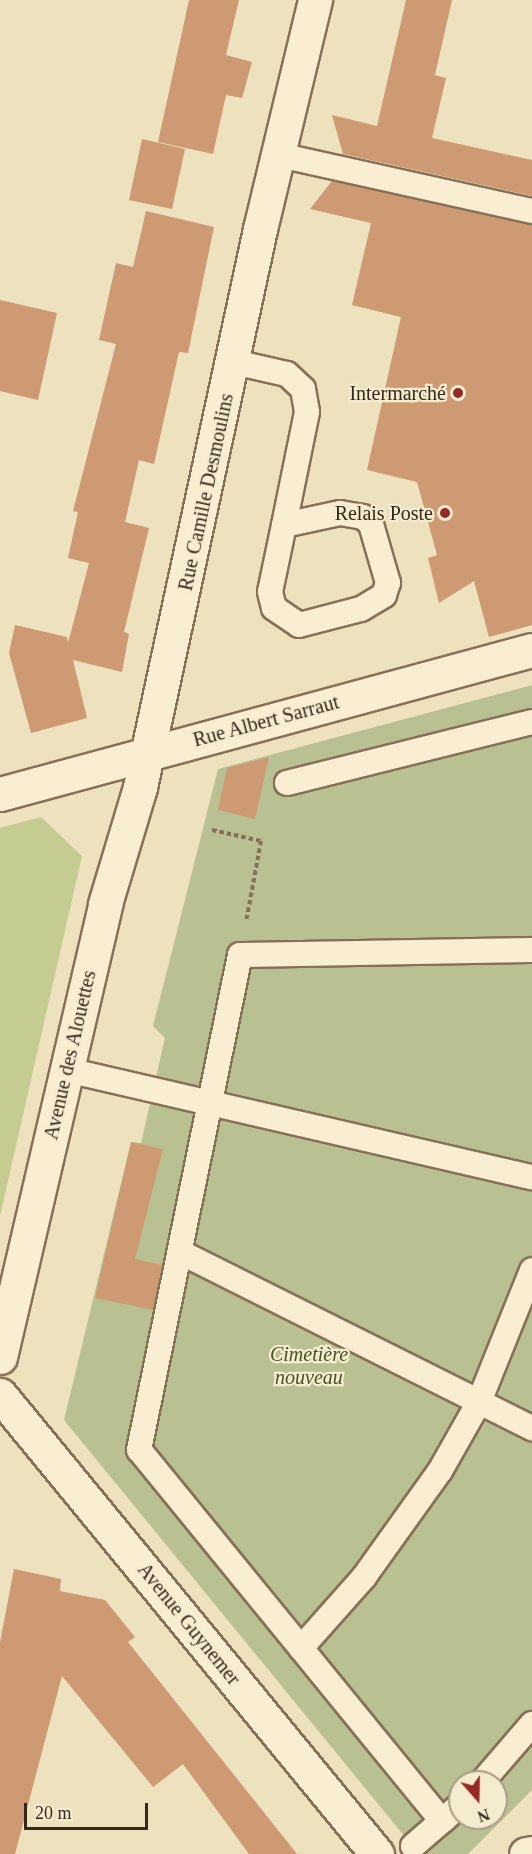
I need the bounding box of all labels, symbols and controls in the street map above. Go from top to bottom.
place label: Intermarché [349,381,446,405]
marker: Intermarché [451,386,465,400]
street label: Rue Camille Desmoulins [173,391,239,593]
place label: Relais Poste [335,501,433,525]
marker: Relais Poste [438,506,452,520]
street label: Rue Albert Sarraut [190,690,342,752]
street label: Avenue des Alouettes [39,968,101,1142]
park label: Cimetière nouveau [270,1342,348,1389]
street label: Avenue Guynemer [132,1558,246,1690]
north arrow [448,1770,508,1830]
scale bar [27,1791,152,1829]
text: 20 m [35,1803,72,1823]
text: N [475,1806,492,1825]

